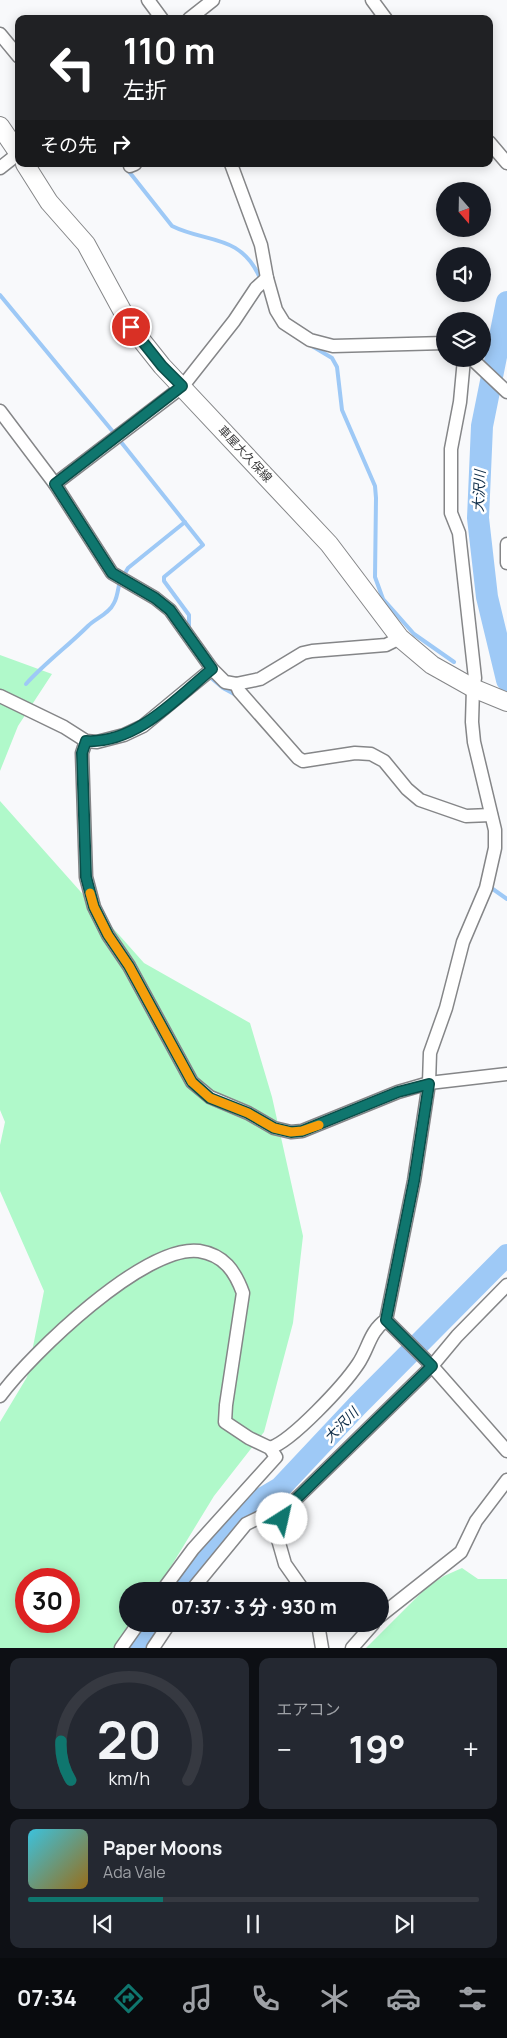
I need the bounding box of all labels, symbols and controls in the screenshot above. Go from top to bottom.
text: 110 m [123,27,215,75]
icon: left [40,35,105,100]
text: 左折 [123,75,167,105]
icon: right [107,130,135,158]
text: その先 [40,132,97,158]
north arrow [436,182,491,238]
map controls [436,182,491,367]
button: sound [436,247,491,302]
pin [110,306,152,348]
button: layers [436,312,491,367]
icon: arrive [117,313,145,341]
street label: 車屋大久保線 [215,422,276,486]
water label: 大沢川 [468,468,489,512]
water label: 大沢川 [319,1402,363,1446]
position arrow [255,1492,307,1544]
speed limit sign: 30 [15,1568,80,1633]
text: 07:37 · 3 分 · 930 m [171,1594,337,1620]
text: エアコン [277,1698,341,1720]
text: 20 [97,1704,162,1775]
text: 19° [349,1722,406,1774]
text: − [277,1730,292,1768]
text: + [463,1730,479,1768]
text: km/h [108,1766,150,1790]
text: Paper Moons [103,1835,222,1861]
text: Ada Vale [103,1861,166,1883]
icon: previous [89,1910,117,1938]
icon: pause [239,1910,267,1938]
icon: next [390,1910,418,1938]
icon: directions [111,1981,146,2016]
icon: music [180,1981,215,2016]
icon: phone [248,1981,283,2016]
icon: climate [317,1981,352,2016]
icon: car [386,1981,421,2016]
icon: filters [455,1981,490,2016]
text: 07:34 [17,1983,77,2013]

